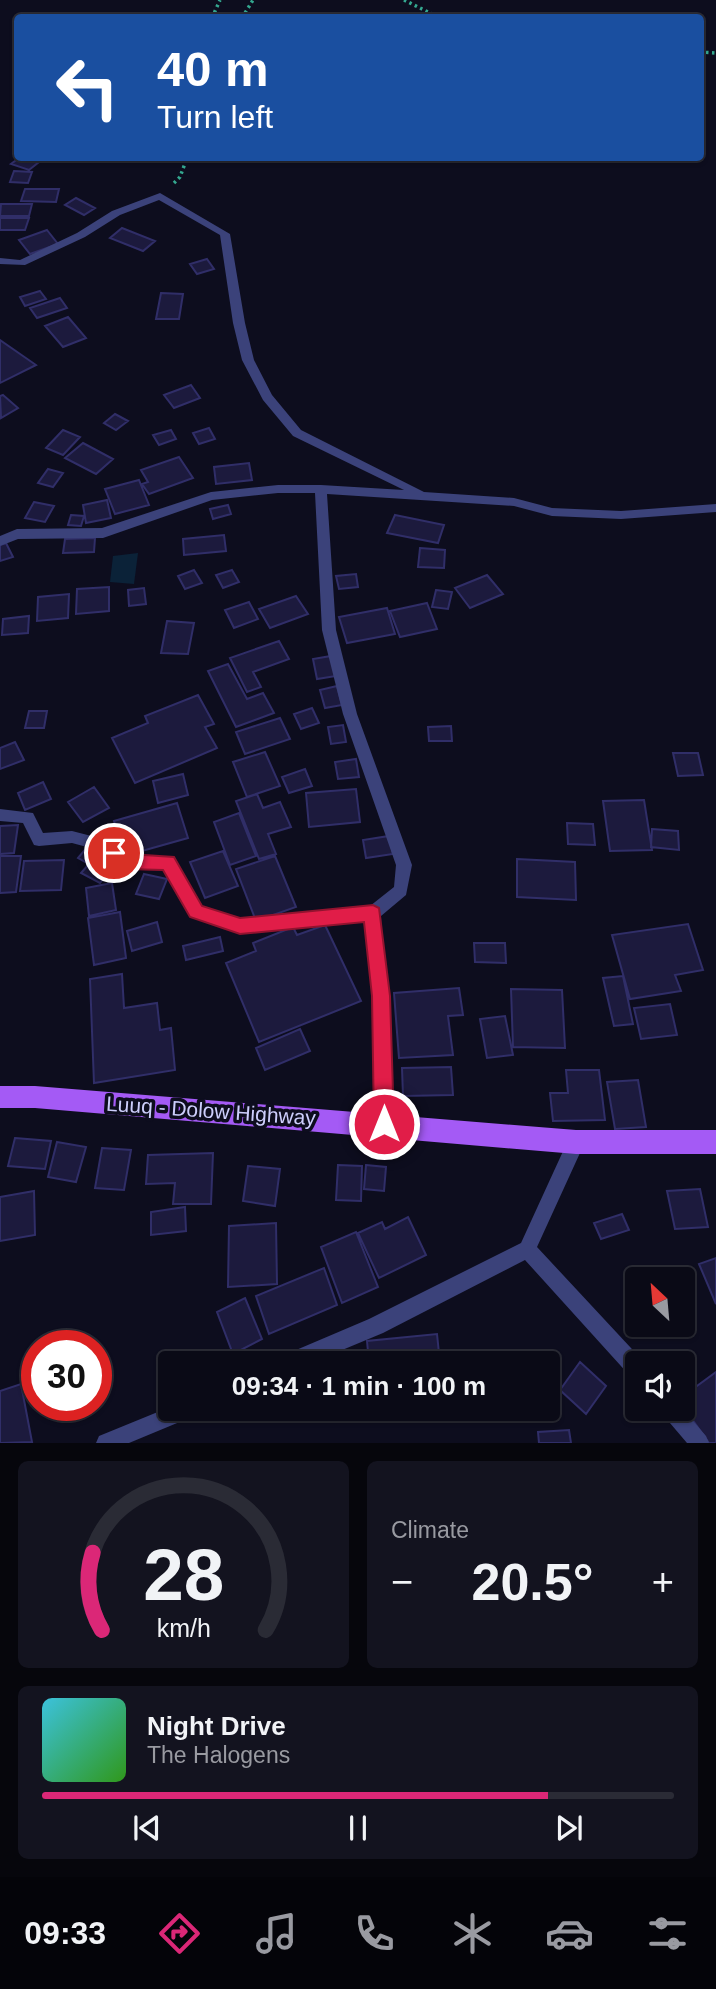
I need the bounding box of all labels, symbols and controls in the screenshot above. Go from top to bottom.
icon: left [42,42,133,133]
text: 40 m [157,42,269,96]
text: Turn left [157,99,273,135]
pin [84,823,144,883]
icon: arrive [95,834,133,872]
position arrow [347,1087,421,1161]
street label: Luuq - Dolow Highway [105,1092,317,1129]
north arrow [625,1267,695,1337]
map controls [625,1267,695,1421]
speed limit sign: 30 [21,1330,112,1421]
button: sound [625,1351,695,1421]
text: 09:34 · 1 min · 100 m [232,1371,486,1401]
text: Climate [391,1517,469,1543]
text: 28 [143,1535,224,1616]
text: 20.5° [471,1553,594,1611]
text: − [391,1561,413,1603]
text: + [652,1561,674,1603]
text: km/h [156,1614,211,1642]
text: Night Drive [147,1711,286,1741]
text: The Halogens [147,1742,290,1768]
icon: previous [128,1809,166,1847]
icon: pause [339,1809,377,1847]
icon: next [550,1809,588,1847]
icon: directions [155,1909,204,1958]
icon: music [252,1909,301,1958]
icon: phone [350,1909,399,1958]
icon: climate [448,1909,497,1958]
icon: car [545,1909,594,1958]
icon: filters [643,1909,692,1958]
text: 09:33 [24,1915,106,1951]

